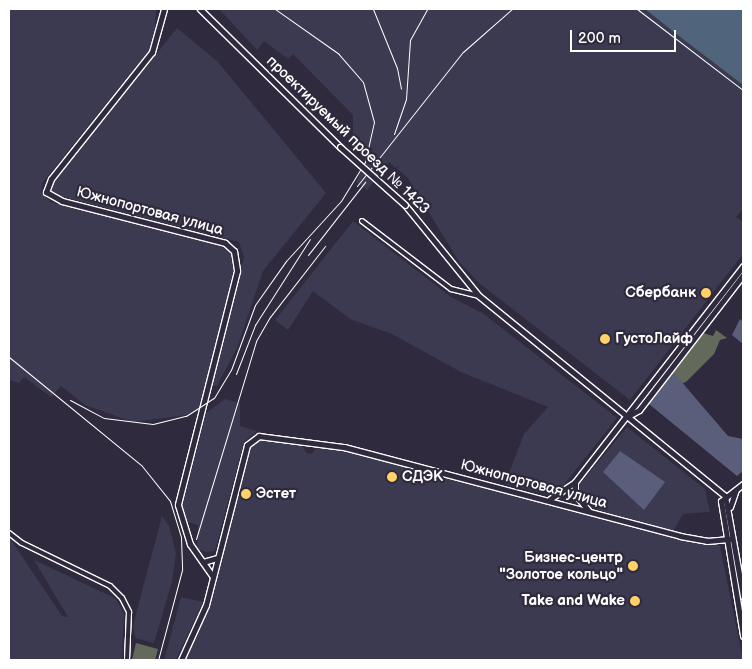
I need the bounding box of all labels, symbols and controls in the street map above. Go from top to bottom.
scale bar [572,20,678,52]
text: 200 m [578,29,621,48]
street label: проектируемый проезд № 1423 [263,52,433,218]
street label: Южнопортовая улица [75,183,225,239]
place label: Сбербанк [625,284,696,302]
marker: Сбербанк [700,287,712,299]
place label: ГустоЛайф [615,330,693,348]
marker: ГустоЛайф [599,333,611,345]
street label: Южнопортовая улица [459,456,609,512]
place label: СДЭК [402,468,443,486]
marker: СДЭК [386,471,398,483]
place label: Эстет [256,485,296,503]
marker: Эстет [240,488,252,500]
place label: Бизнес-центр "Золотое кольцо" [499,548,623,583]
marker: Бизнес-центр "Золотое кольцо" [627,560,639,572]
place label: Take and Wake [522,592,625,610]
marker: Take and Wake [629,595,641,607]

